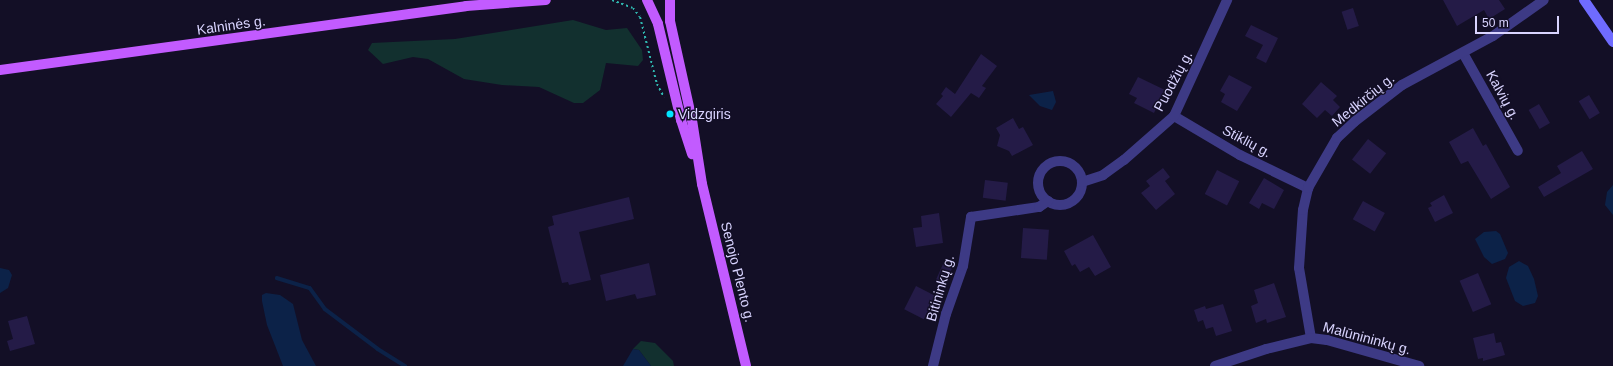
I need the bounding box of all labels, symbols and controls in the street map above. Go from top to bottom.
scale bar [1477,8,1561,34]
street label: Kalninės g. [196,12,266,38]
text: 50 m [1482,16,1509,30]
street label: Puodžių g. [1150,48,1196,114]
street label: Kalvių g. [1483,67,1523,123]
street label: Medkirčių g. [1328,70,1398,130]
place label: Vidzgiris [678,106,731,122]
marker: Vidzgiris [665,109,675,119]
street label: Stiklių g. [1220,121,1274,161]
street label: Senojo Plento g. [717,220,759,324]
street label: Bitininkų g. [922,253,958,323]
street label: Malūnininkų g. [1321,318,1413,358]

